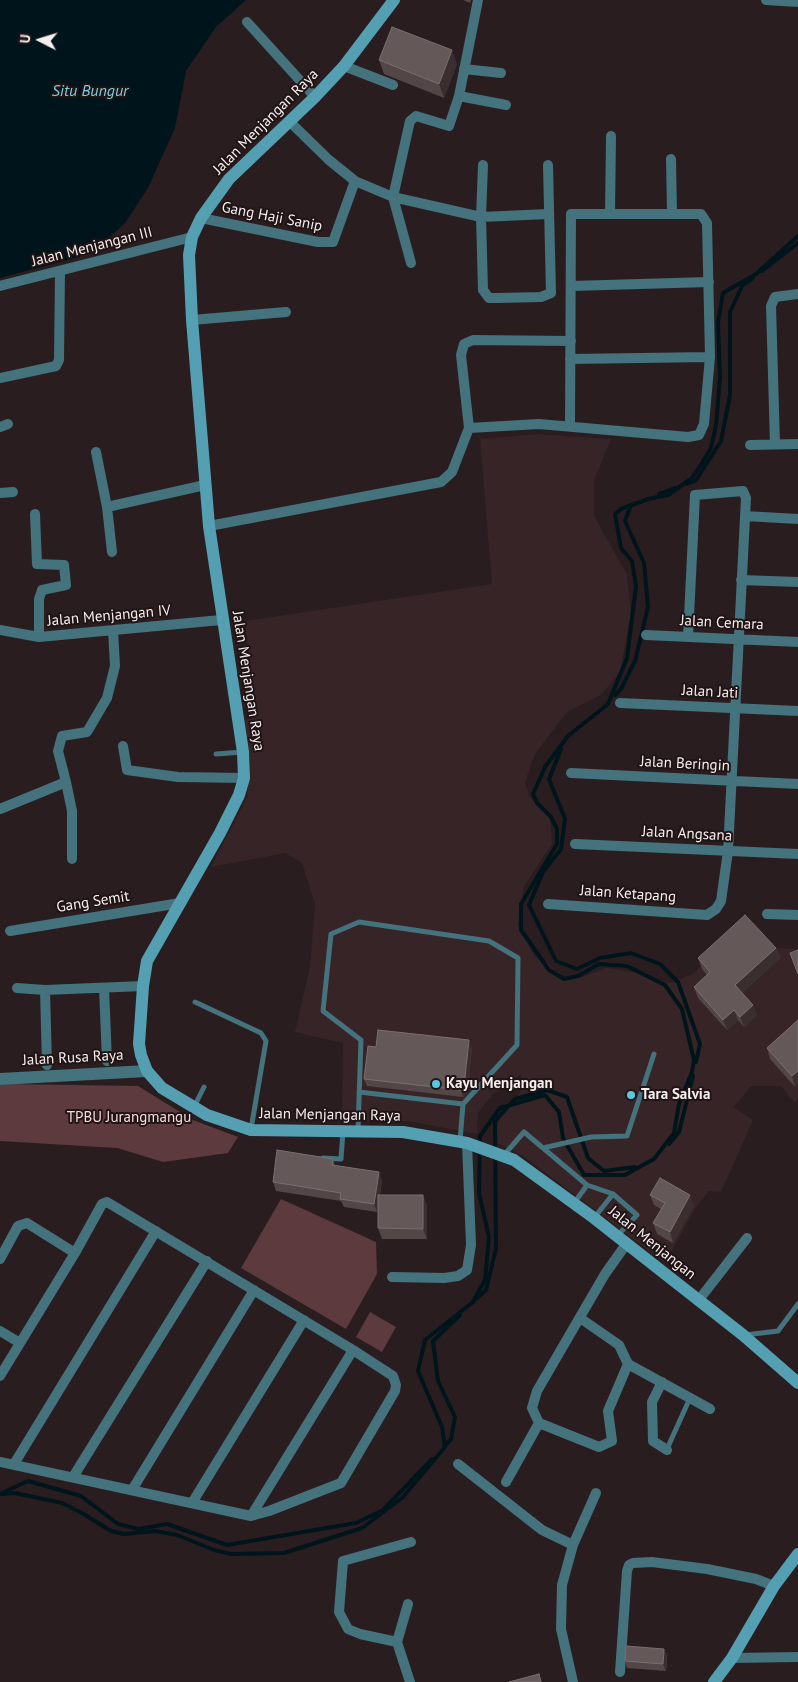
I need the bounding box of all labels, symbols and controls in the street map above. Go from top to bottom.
north arrow [15,15,65,65]
text: U [16,34,34,44]
street label: Jalan Menjangan Raya [210,66,322,178]
water label: Situ Bungur [52,81,128,101]
street label: Gang Haji Sanip [220,198,324,236]
street label: Jalan Menjangan III [30,223,154,271]
street label: Jalan Menjangan IV [47,602,171,630]
street label: Jalan Menjangan Raya [228,610,268,752]
street label: Jalan Cemara [680,612,764,634]
street label: Jalan Jati [681,682,739,702]
street label: Jalan Beringin [640,753,730,775]
street label: Jalan Angsana [641,823,733,845]
street label: Jalan Ketapang [579,882,677,906]
street label: Gang Semit [55,887,131,917]
street label: Jalan Rusa Raya [22,1046,124,1070]
place label: Kayu Menjangan [446,1075,553,1093]
marker: Kayu Menjangan [430,1078,442,1090]
place label: Tara Salvia [641,1086,710,1104]
marker: Tara Salvia [625,1089,637,1101]
street label: Jalan Menjangan Raya [259,1105,401,1125]
park label: TPBU Jurangmangu [67,1109,191,1127]
street label: Jalan Menjangan [605,1202,699,1284]

